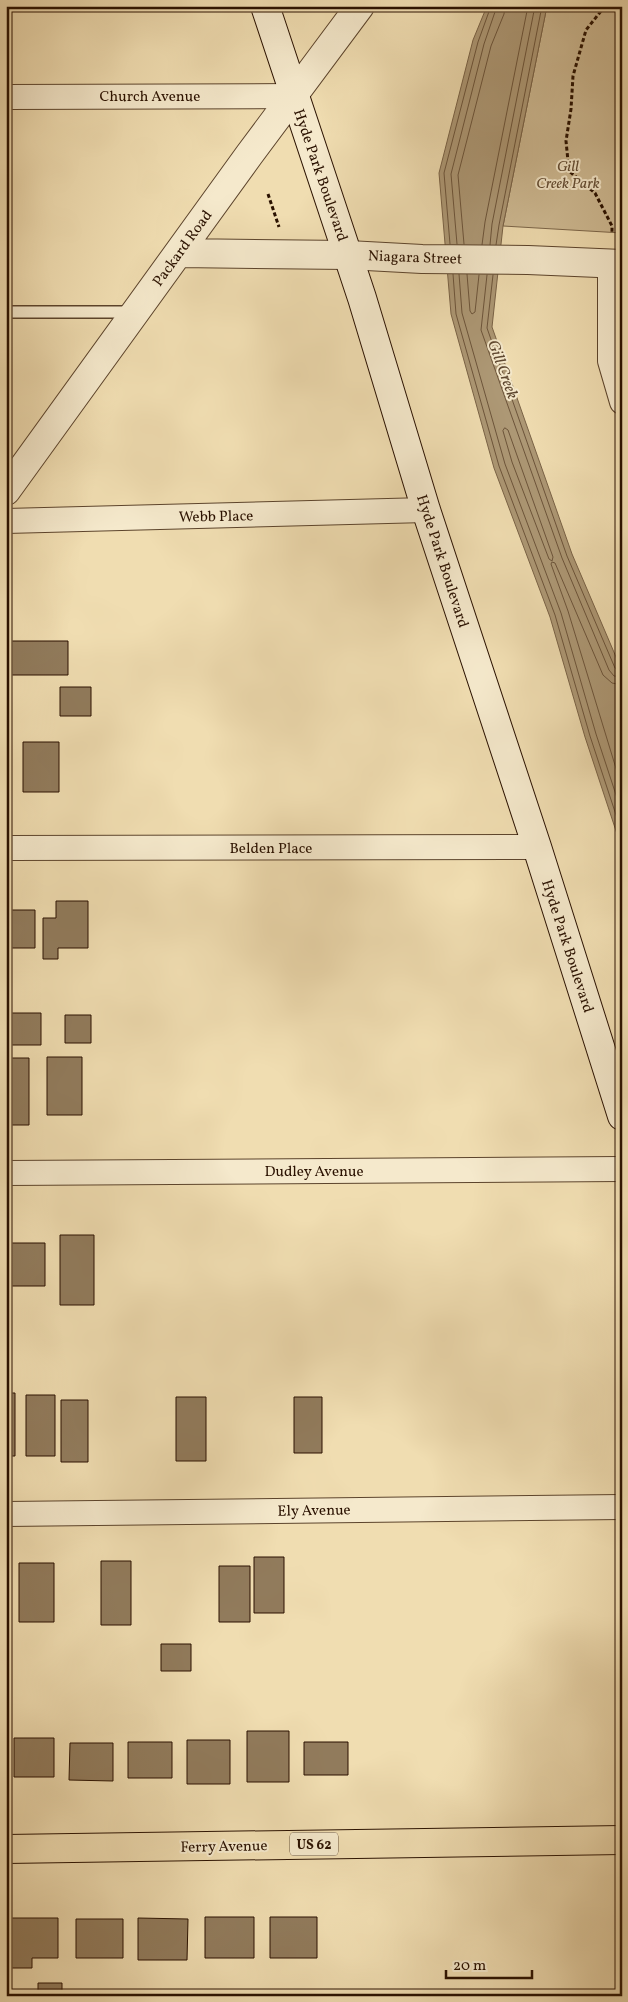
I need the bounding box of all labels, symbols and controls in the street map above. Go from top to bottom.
street label: Church Avenue [100,87,200,108]
street label: Hyde Park Boulevard [287,106,352,245]
park label: Gill Creek Park [536,157,600,195]
street label: Packard Road [148,206,218,291]
street label: Niagara Street [367,246,462,271]
water label: Gill Creek [481,337,523,403]
street label: Hyde Park Boulevard [410,492,473,631]
street label: Webb Place [178,506,254,529]
street label: Belden Place [230,839,312,860]
street label: Hyde Park Boulevard [535,877,598,1016]
street label: Dudley Avenue [264,1162,364,1183]
street label: Ely Avenue [277,1500,351,1523]
road number: US 62 [290,1832,338,1856]
street label: Ferry Avenue [180,1836,268,1859]
scale bar [446,1947,532,1979]
text: 20 m [453,1956,486,1977]

